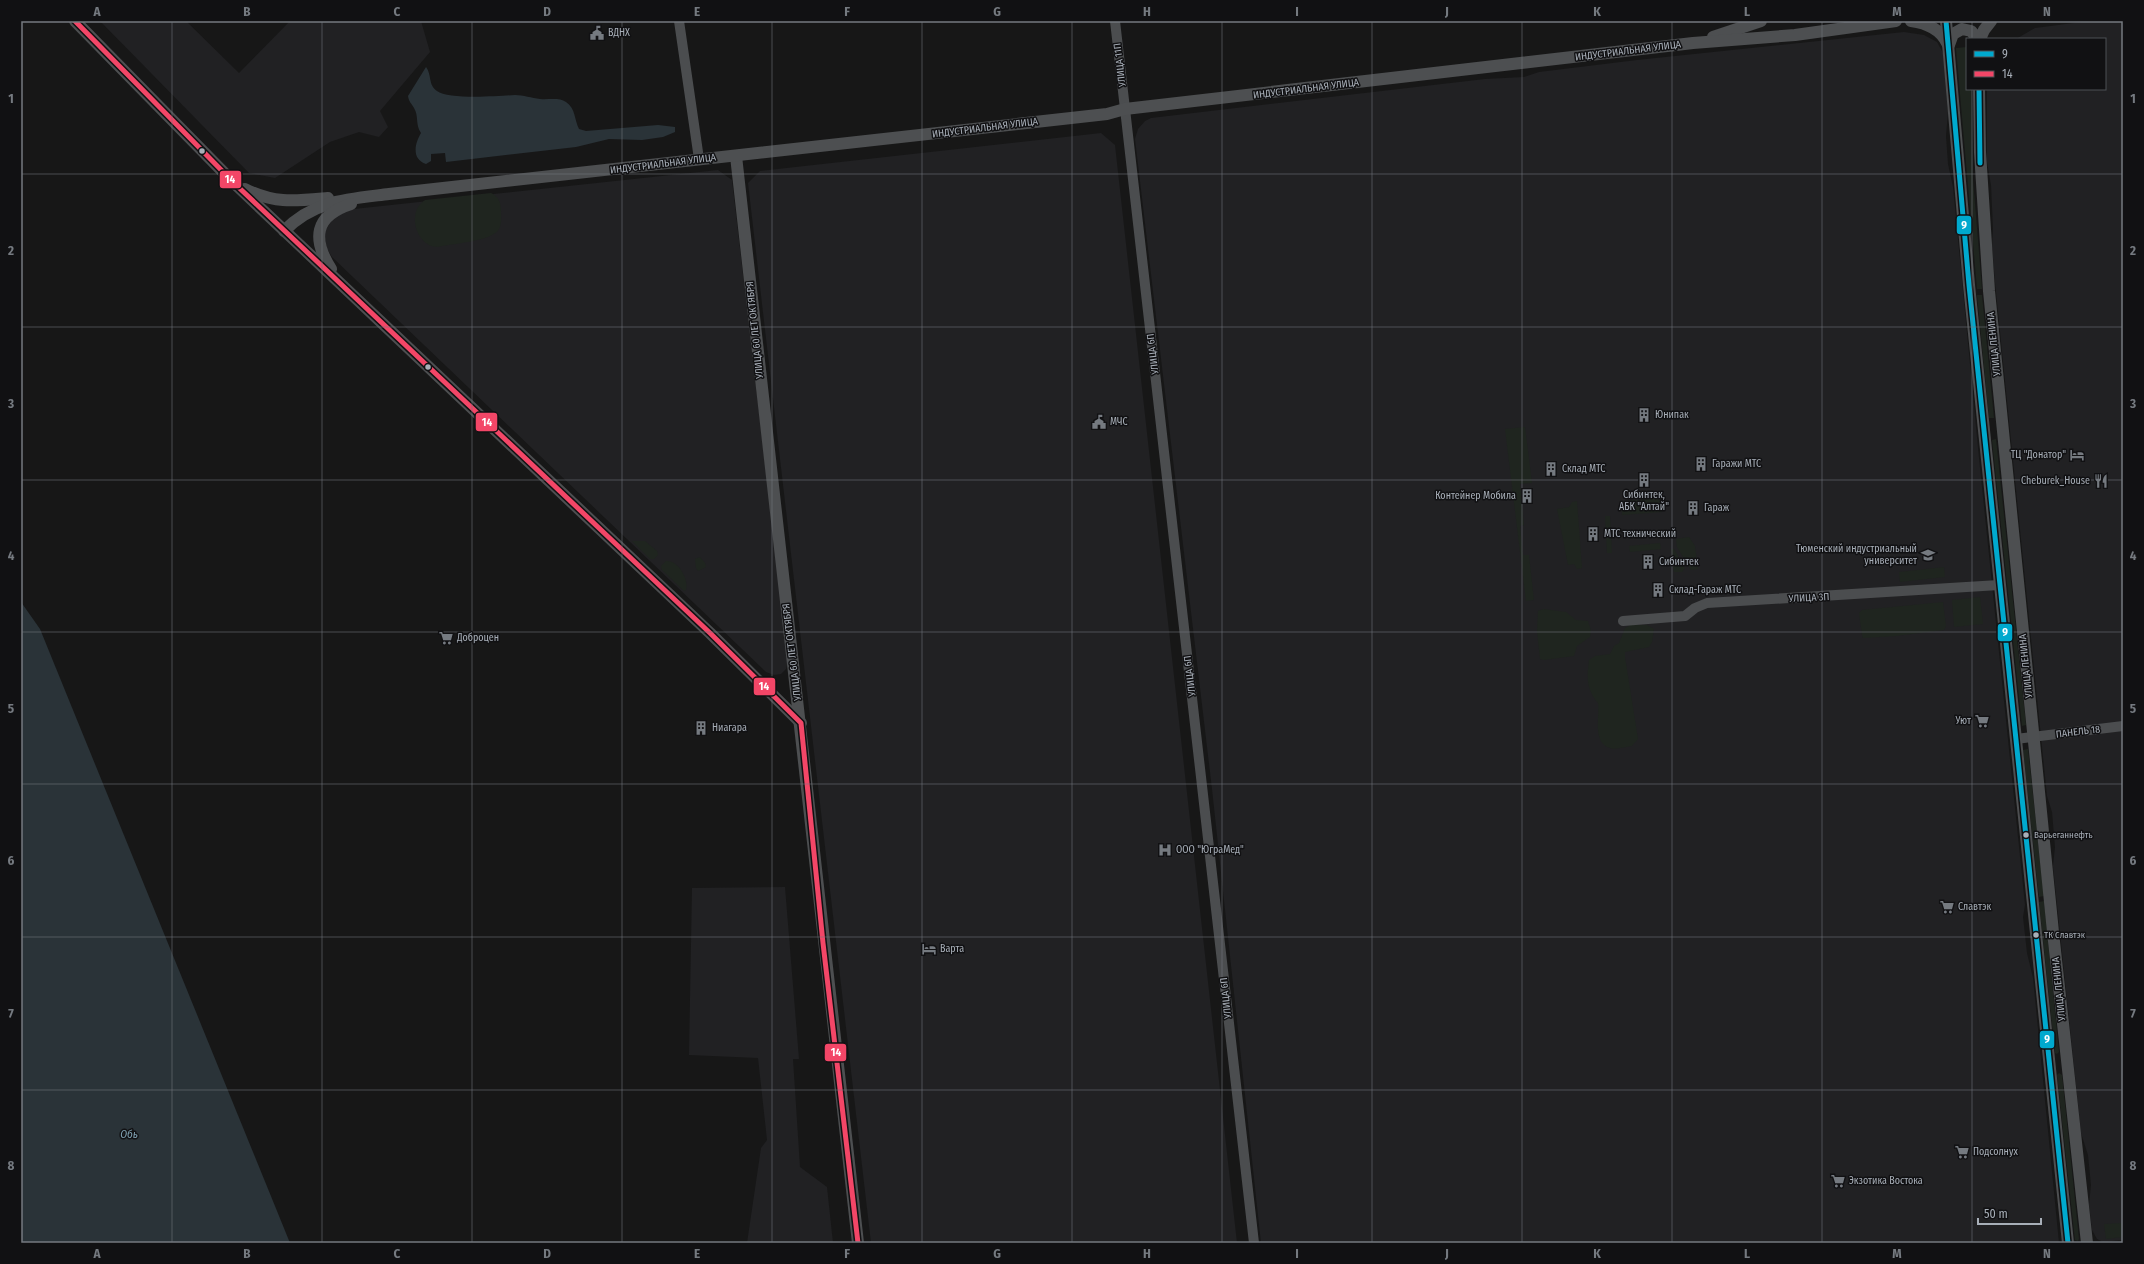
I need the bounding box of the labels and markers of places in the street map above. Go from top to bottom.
public building icon: ВДНХ [589,25,605,41]
place label: ВДНХ [608,27,630,39]
unlabelled marker [197,146,207,156]
unlabelled marker [423,362,433,372]
building icon: Юнипак [1636,407,1652,423]
place label: Юнипак [1655,409,1689,421]
public building icon: МЧС [1091,414,1107,430]
place label: МЧС [1110,416,1128,428]
hotel icon: ТЦ "Донатор" [2069,447,2085,463]
place label: ТЦ "Донатор" [2011,449,2066,461]
building icon: Гаражи МТС [1693,456,1709,472]
place label: Гаражи МТС [1712,458,1761,470]
building icon: Склад МТС [1543,461,1559,477]
place label: Склад МТС [1562,463,1605,475]
building icon: Сибинтек, АБК "Алтай" [1636,472,1652,488]
restaurant icon: Cheburek_House [2093,473,2109,489]
place label: Cheburek_House [2021,475,2090,487]
building icon: Контейнер Мобила [1519,488,1535,504]
place label: Сибинтек, АБК "Алтай" [1619,489,1669,513]
place label: Контейнер Мобила [1435,490,1516,502]
building icon: Гараж [1685,500,1701,516]
place label: Гараж [1704,502,1730,514]
building icon: МТС технический [1585,526,1601,542]
place label: МТС технический [1604,528,1676,540]
place label: Тюменский индустриальный университет [1796,543,1918,567]
school or university icon: Тюменский индустриальный университет [1920,547,1936,563]
building icon: Сибинтек [1640,554,1656,570]
place label: Сибинтек [1659,556,1699,568]
building icon: Склад-Гараж МТС [1650,582,1666,598]
place label: Склад-Гараж МТС [1669,584,1741,596]
supermarket icon: Доброцен [438,630,454,646]
place label: Доброцен [456,632,499,644]
supermarket icon: Уют [1974,713,1990,729]
place label: Уют [1955,715,1972,727]
building icon: Ниагара [693,720,709,736]
place label: Ниагара [712,722,747,734]
marker: Варьеганнефть [2021,830,2031,840]
place label: Варьеганнефть [2034,830,2093,840]
hospital icon: ООО "ЮграМед" [1157,842,1173,858]
place label: ООО "ЮграМед" [1176,844,1244,856]
supermarket icon: Славтэк [1939,899,1955,915]
place label: Славтэк [1958,901,1991,913]
marker: ТК Славтэк [2031,930,2041,940]
place label: ТК Славтэк [2044,930,2086,940]
hotel icon: Варта [921,941,937,957]
place label: Варта [940,943,964,955]
supermarket icon: Подсолнух [1954,1144,1970,1160]
place label: Подсолнух [1973,1146,2018,1158]
supermarket icon: Экзотика Востока [1830,1173,1846,1189]
place label: Экзотика Востока [1849,1175,1923,1187]

